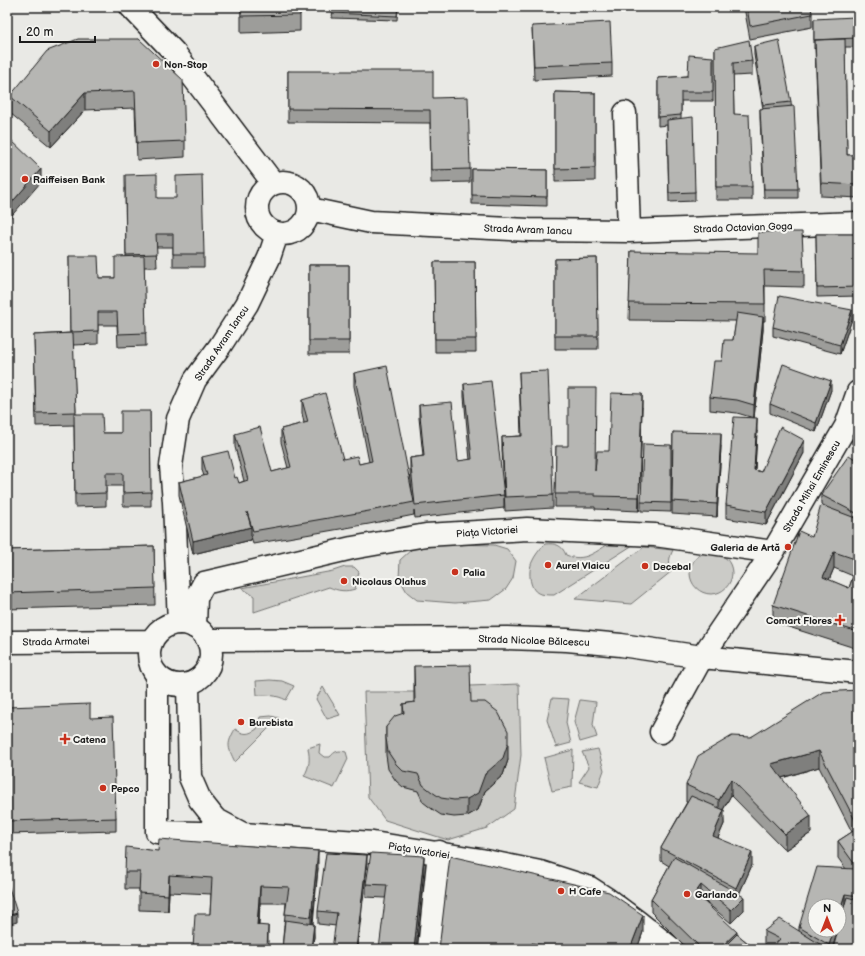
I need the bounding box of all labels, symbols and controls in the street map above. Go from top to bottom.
scale bar [20,18,95,44]
text: 20 m [26,25,53,40]
marker: Non-Stop [151,59,161,69]
place label: Non-Stop [164,59,208,71]
marker: Raiffeisen Bank [20,174,30,184]
place label: Raiffeisen Bank [33,174,106,186]
street label: Strada Octavian Goga [693,220,793,236]
street label: Strada Avram Iancu [484,222,572,238]
street label: Strada Avram Iancu [192,304,251,384]
street label: Strada Mihai Eminescu [781,438,843,535]
street label: Piața Victoriei [456,524,518,540]
place label: Galeria de Artă [710,542,780,554]
marker: Galeria de Artă [783,542,793,552]
marker: Aurel Vlaicu [543,560,553,570]
place label: Aurel Vlaicu [555,560,610,572]
marker: Decebal [640,561,650,571]
place label: Decebal [653,561,691,573]
marker: Palia [450,567,460,577]
place label: Palia [463,567,486,579]
marker: Nicolaus Olahus [339,576,349,586]
place label: Nicolaus Olahus [352,576,426,588]
place label: Comart Flores [766,615,832,627]
marker: Comart Flores [835,615,845,625]
street label: Strada Nicolae Bălcescu [478,633,590,649]
street label: Strada Armatei [22,635,90,649]
marker: Burebista [236,717,246,727]
place label: Burebista [249,717,294,729]
marker: Catena [60,734,70,744]
place label: Catena [73,734,106,746]
marker: Pepco [98,783,108,793]
place label: Pepco [111,783,140,795]
street label: Piața Victoriei [387,840,450,862]
marker: H Cafe [556,886,566,896]
place label: H Cafe [569,886,601,898]
marker: Garlando [682,889,692,899]
place label: Garlando [695,889,738,901]
north arrow [807,898,847,938]
text: N [823,902,831,915]

